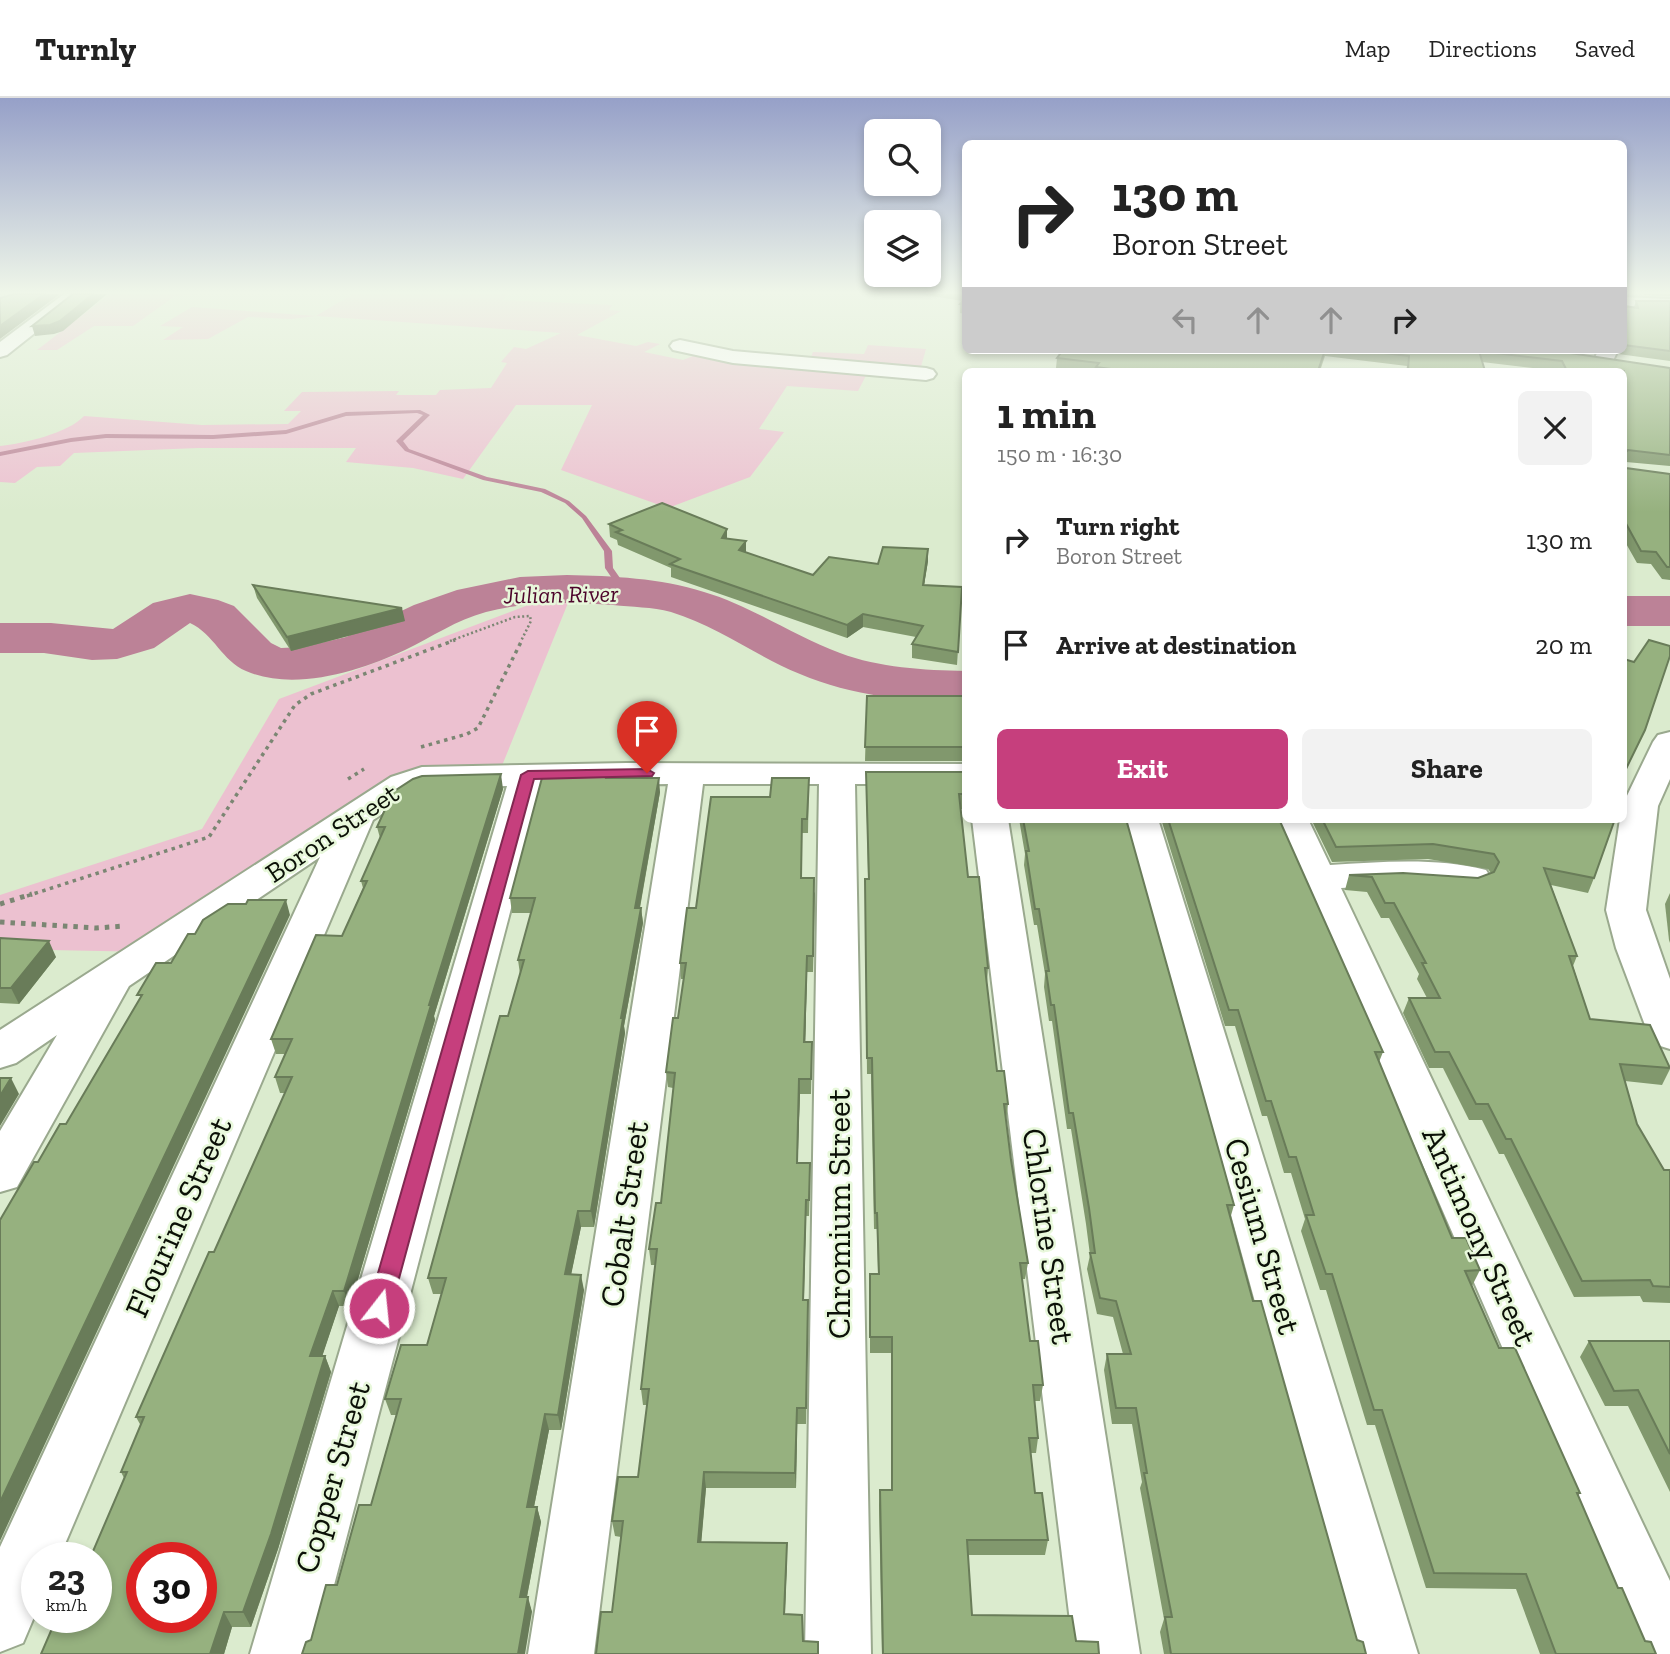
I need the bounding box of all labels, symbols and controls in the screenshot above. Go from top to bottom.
text: Turnly [35,29,136,68]
text: Map [1345,34,1391,63]
text: Directions [1429,34,1537,63]
text: Saved [1575,34,1635,63]
map controls [864,119,941,287]
button: search [864,119,941,196]
text: 130 m [1112,165,1238,224]
icon: right [997,168,1088,259]
button: layers [864,210,941,287]
text: Boron Street [1112,225,1288,263]
icon: left [1166,301,1204,339]
icon: ahead [1239,301,1277,339]
icon: ahead [1312,301,1350,339]
icon: right [1385,301,1423,339]
text: 1 min [997,388,1096,439]
button: close [1518,391,1592,465]
text: 150 m · 16:30 [997,440,1122,468]
text: Turn right [1056,510,1179,542]
icon: right [997,521,1035,559]
text: 130 m [1526,524,1592,556]
text: Boron Street [1056,542,1182,570]
water label: Julian River [502,578,619,610]
icon: arrive [997,626,1035,664]
text: Arrive at destination [1056,629,1296,661]
text: 20 m [1535,629,1592,661]
pin [617,701,677,773]
icon: arrive [628,712,666,750]
button: Exit [997,729,1288,809]
button: Share [1302,729,1592,809]
street label: Boron Street [259,776,405,890]
street label: Chromium Street [819,1088,858,1339]
street label: Flourine Street [117,1110,240,1323]
street label: Cobalt Street [592,1118,656,1309]
street label: Antimony Street [1414,1120,1546,1352]
street label: Chlorine Street [1015,1126,1084,1347]
street label: Cesium Street [1216,1134,1310,1339]
position arrow [342,1271,416,1345]
street label: Copper Street [286,1376,378,1577]
speed limit sign: 30 [126,1542,217,1633]
text: 23 [48,1557,85,1599]
text: km/h [46,1594,87,1616]

